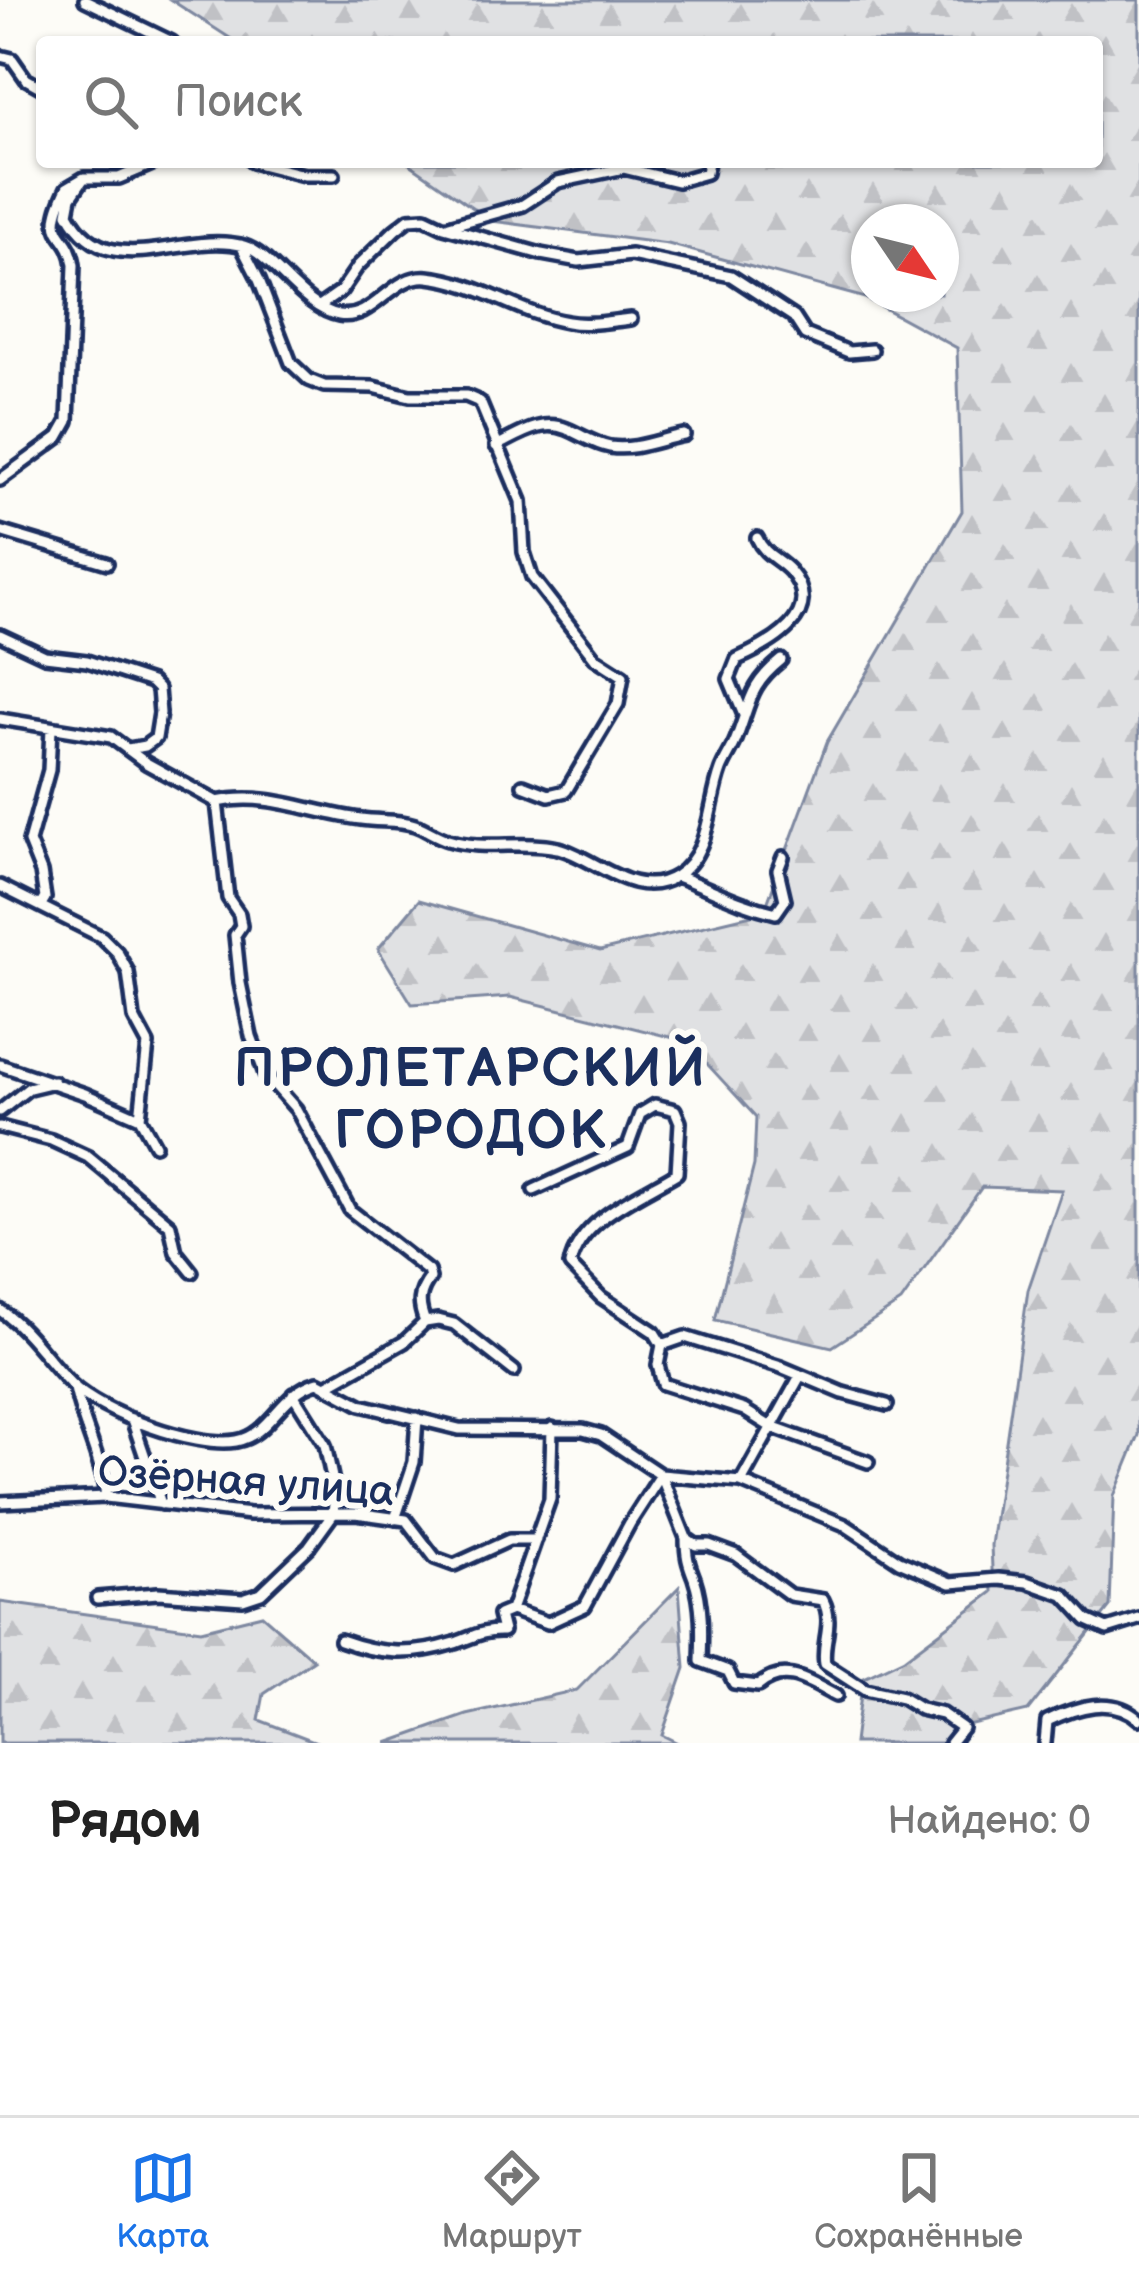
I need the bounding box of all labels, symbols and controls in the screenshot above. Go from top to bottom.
search box [36,36,1103,168]
icon: search [78,69,144,135]
text: Поиск [174,75,302,130]
north arrow [851,204,959,312]
district label: ПРОЛЕТАРСКИЙ ГОРОДОК [234,1034,708,1164]
street label: Озёрная улица [96,1447,396,1518]
text: Рядом [48,1791,202,1852]
text: Найдено: 0 [888,1798,1091,1845]
tab: Карта [116,2145,209,2257]
tab: Маршрут [442,2145,582,2257]
tab: Сохранённые [814,2145,1023,2257]

